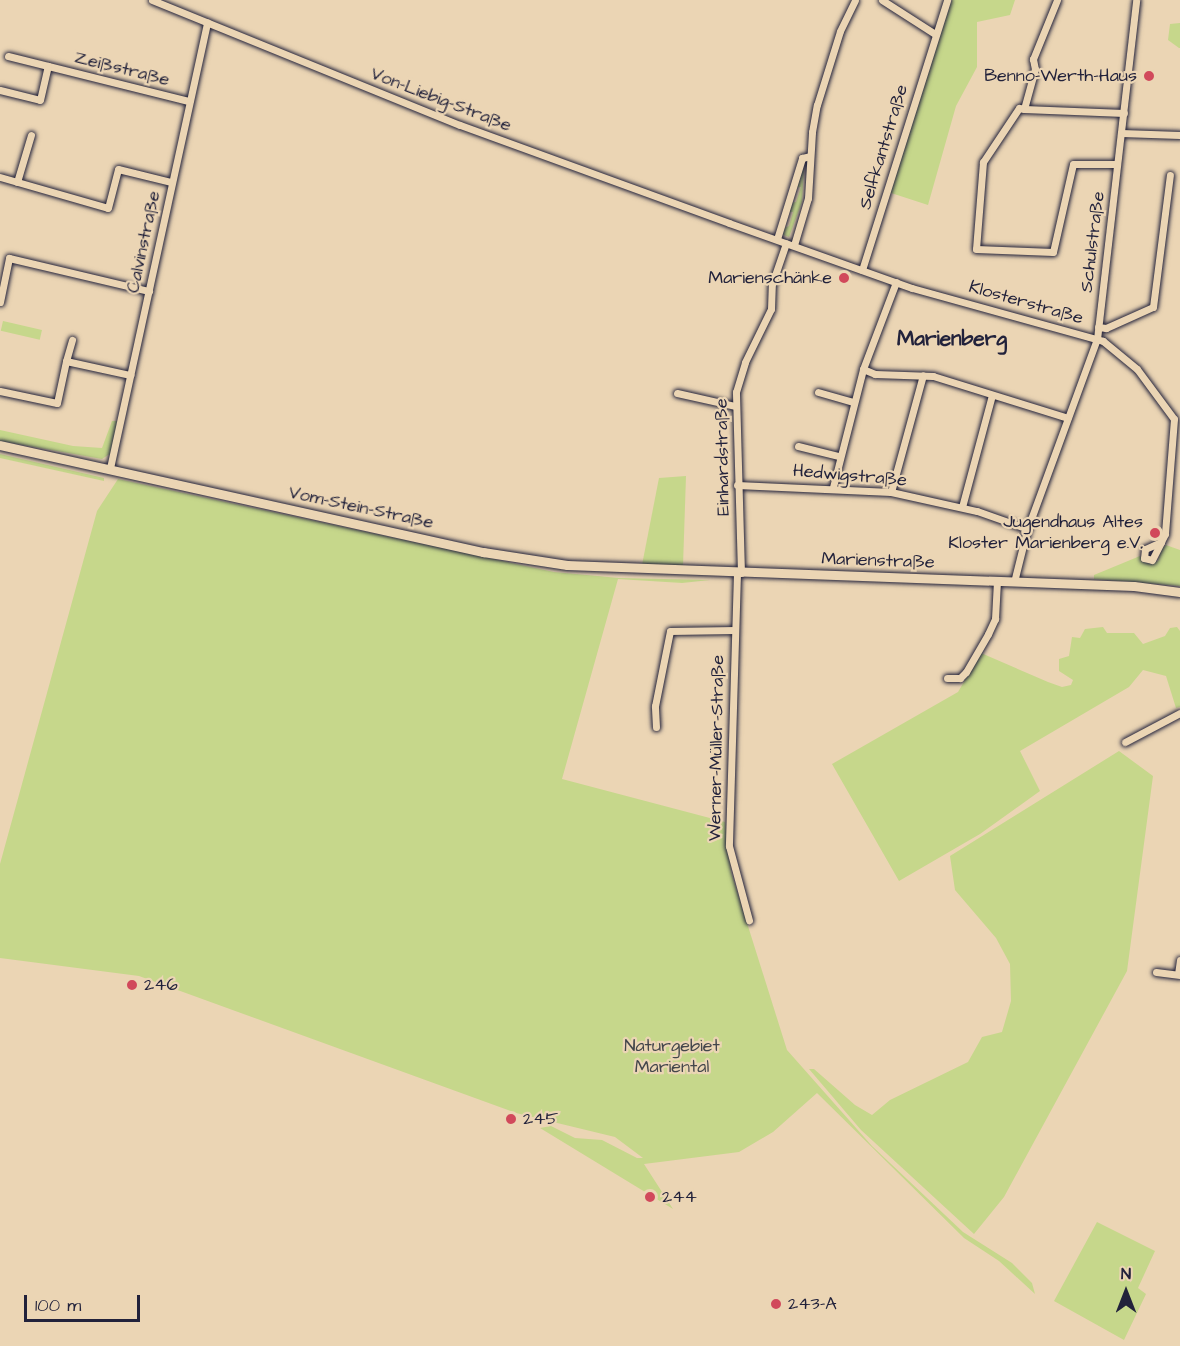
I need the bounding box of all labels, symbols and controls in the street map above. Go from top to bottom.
street label: Zeißstraße [72,47,172,91]
street label: Von-Liebig-Straße [368,63,514,137]
place label: Benno-Werth-Haus [984,65,1137,87]
marker: Benno-Werth-Haus [1142,69,1156,83]
street label: Selfkantstraße [855,82,913,212]
street label: Calvinstraße [123,189,165,295]
street label: Schulstraße [1076,190,1110,294]
place label: Marienschänke [708,267,832,289]
marker: Marienschänke [837,271,851,285]
street label: Klosterstraße [966,276,1086,330]
district label: Marienberg [897,326,1007,352]
street label: Einhardstraße [711,398,735,516]
street label: Hedwigstraße [792,460,908,492]
street label: Vom-Stein-Straße [287,482,435,534]
place label: Jugendhaus Altes Kloster Marienberg e.V. [948,512,1143,554]
marker: Jugendhaus Altes Kloster Marienberg e.V. [1148,526,1162,540]
street label: Marienstraße [821,548,935,574]
street label: Werner-Müller-Straße [705,655,729,841]
place label: 246 [144,974,178,996]
marker: 246 [125,978,139,992]
park label: Naturgebiet Mariental [624,1036,720,1078]
place label: 245 [523,1108,558,1130]
marker: 245 [504,1112,518,1126]
place label: 244 [662,1186,697,1208]
marker: 244 [643,1190,657,1204]
north arrow [1096,1262,1156,1322]
text: N [1121,1263,1131,1285]
scale bar [27,1283,142,1321]
text: 100 m [35,1293,81,1318]
place label: 243-A [788,1293,837,1315]
marker: 243-A [769,1297,783,1311]

